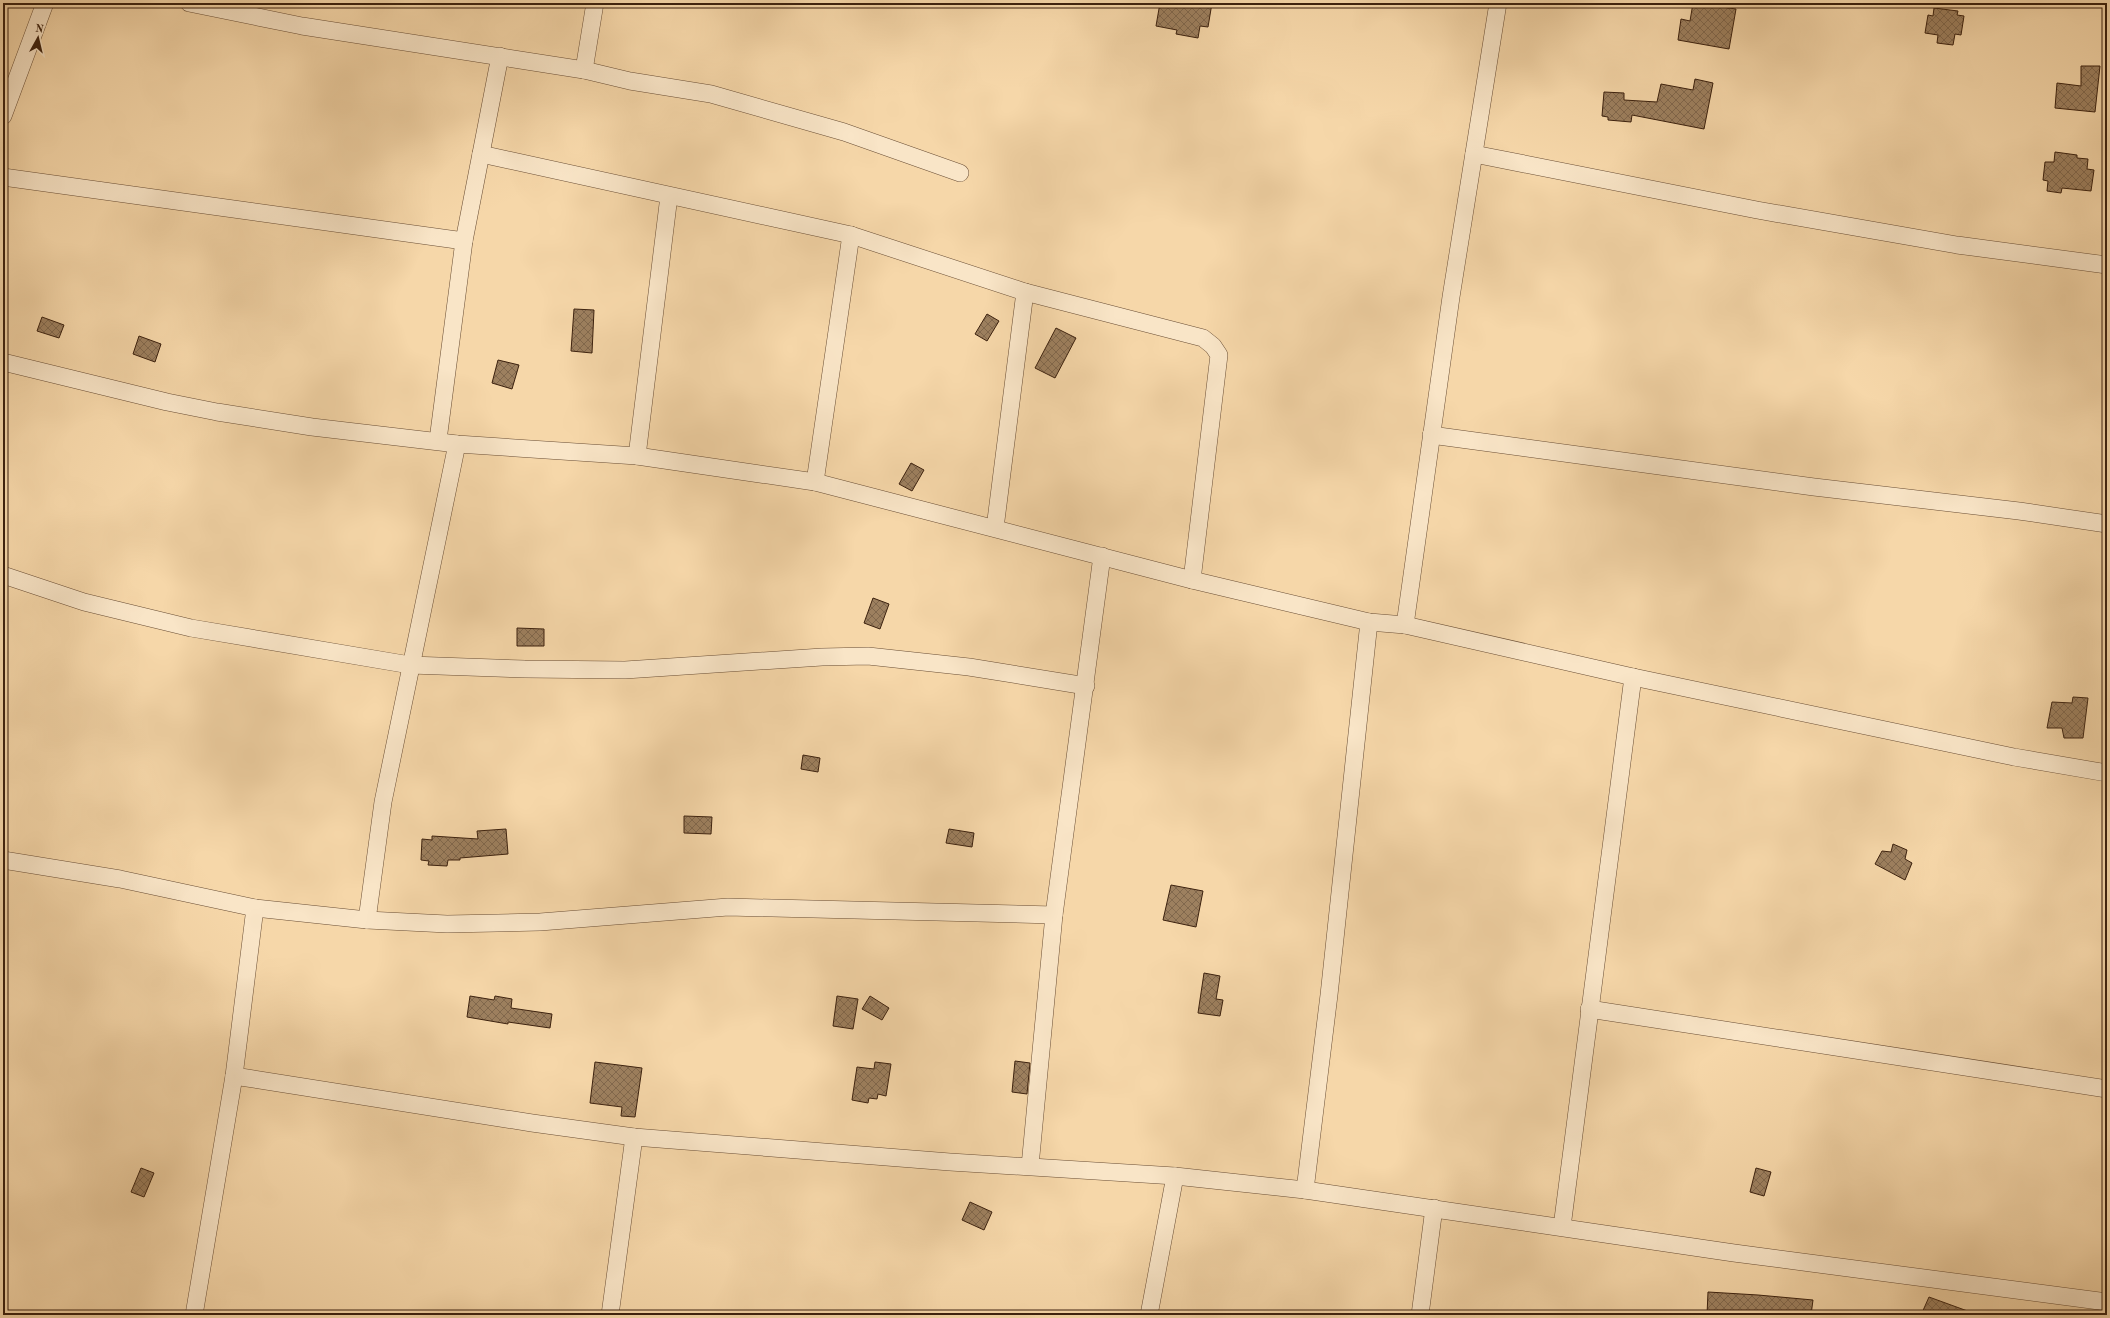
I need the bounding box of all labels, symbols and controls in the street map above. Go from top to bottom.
north arrow [18,18,58,58]
text: N [34,24,45,36]

